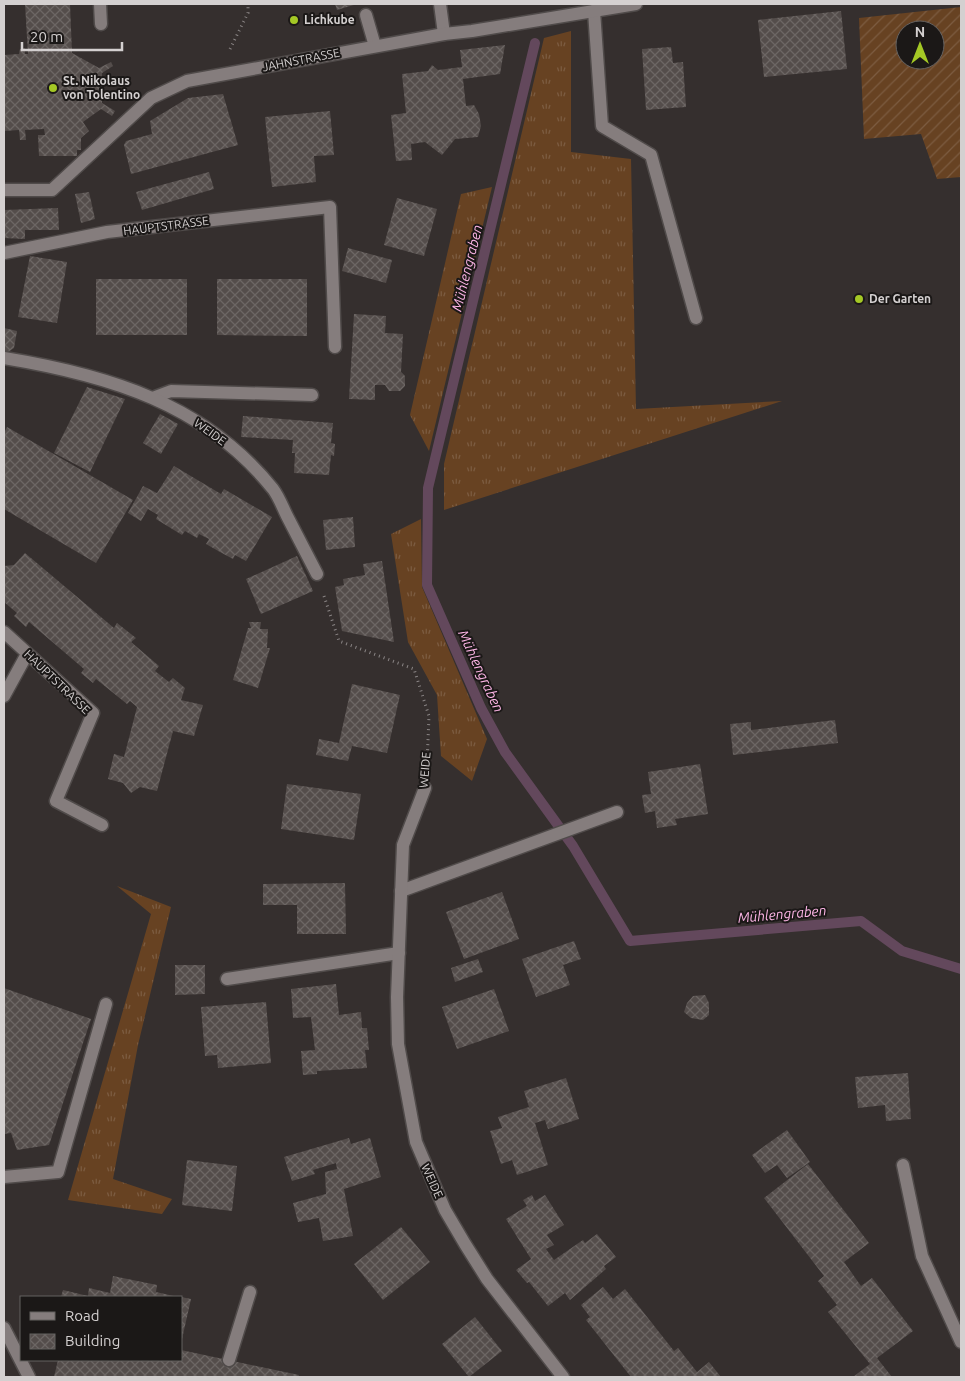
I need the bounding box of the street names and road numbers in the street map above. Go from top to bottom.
street label: JAHNSTRASSE [261,46,341,73]
street label: HAUPTSTRASSE [122,214,210,237]
street label: WEIDE [192,416,229,448]
street label: HAUPTSTRASSE [22,647,93,716]
street label: WEIDE [416,751,433,789]
street label: WEIDE [419,1162,446,1200]

